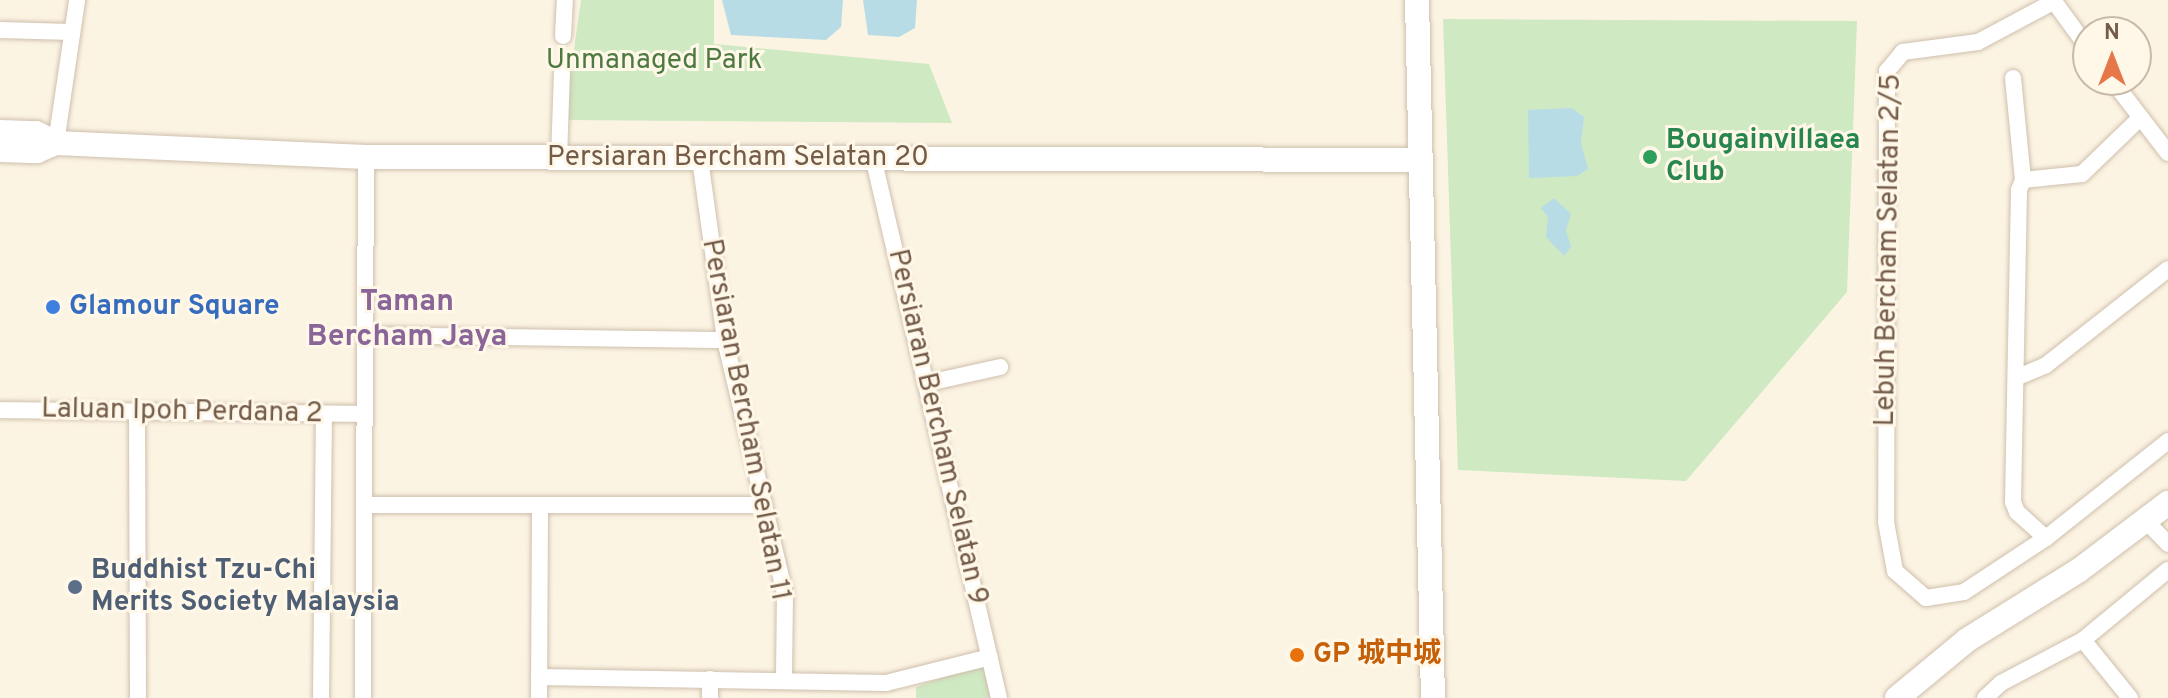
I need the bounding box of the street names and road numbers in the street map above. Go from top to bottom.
street label: Lebuh Bercham Selatan 2/5 [1869,73,1909,427]
street label: Persiaran Bercham Selatan 20 [547,141,929,175]
street label: Persiaran Bercham Selatan 11 [693,236,797,604]
street label: Persiaran Bercham Selatan 9 [880,246,994,608]
street label: Laluan Ipoh Perdana 2 [41,393,323,431]

